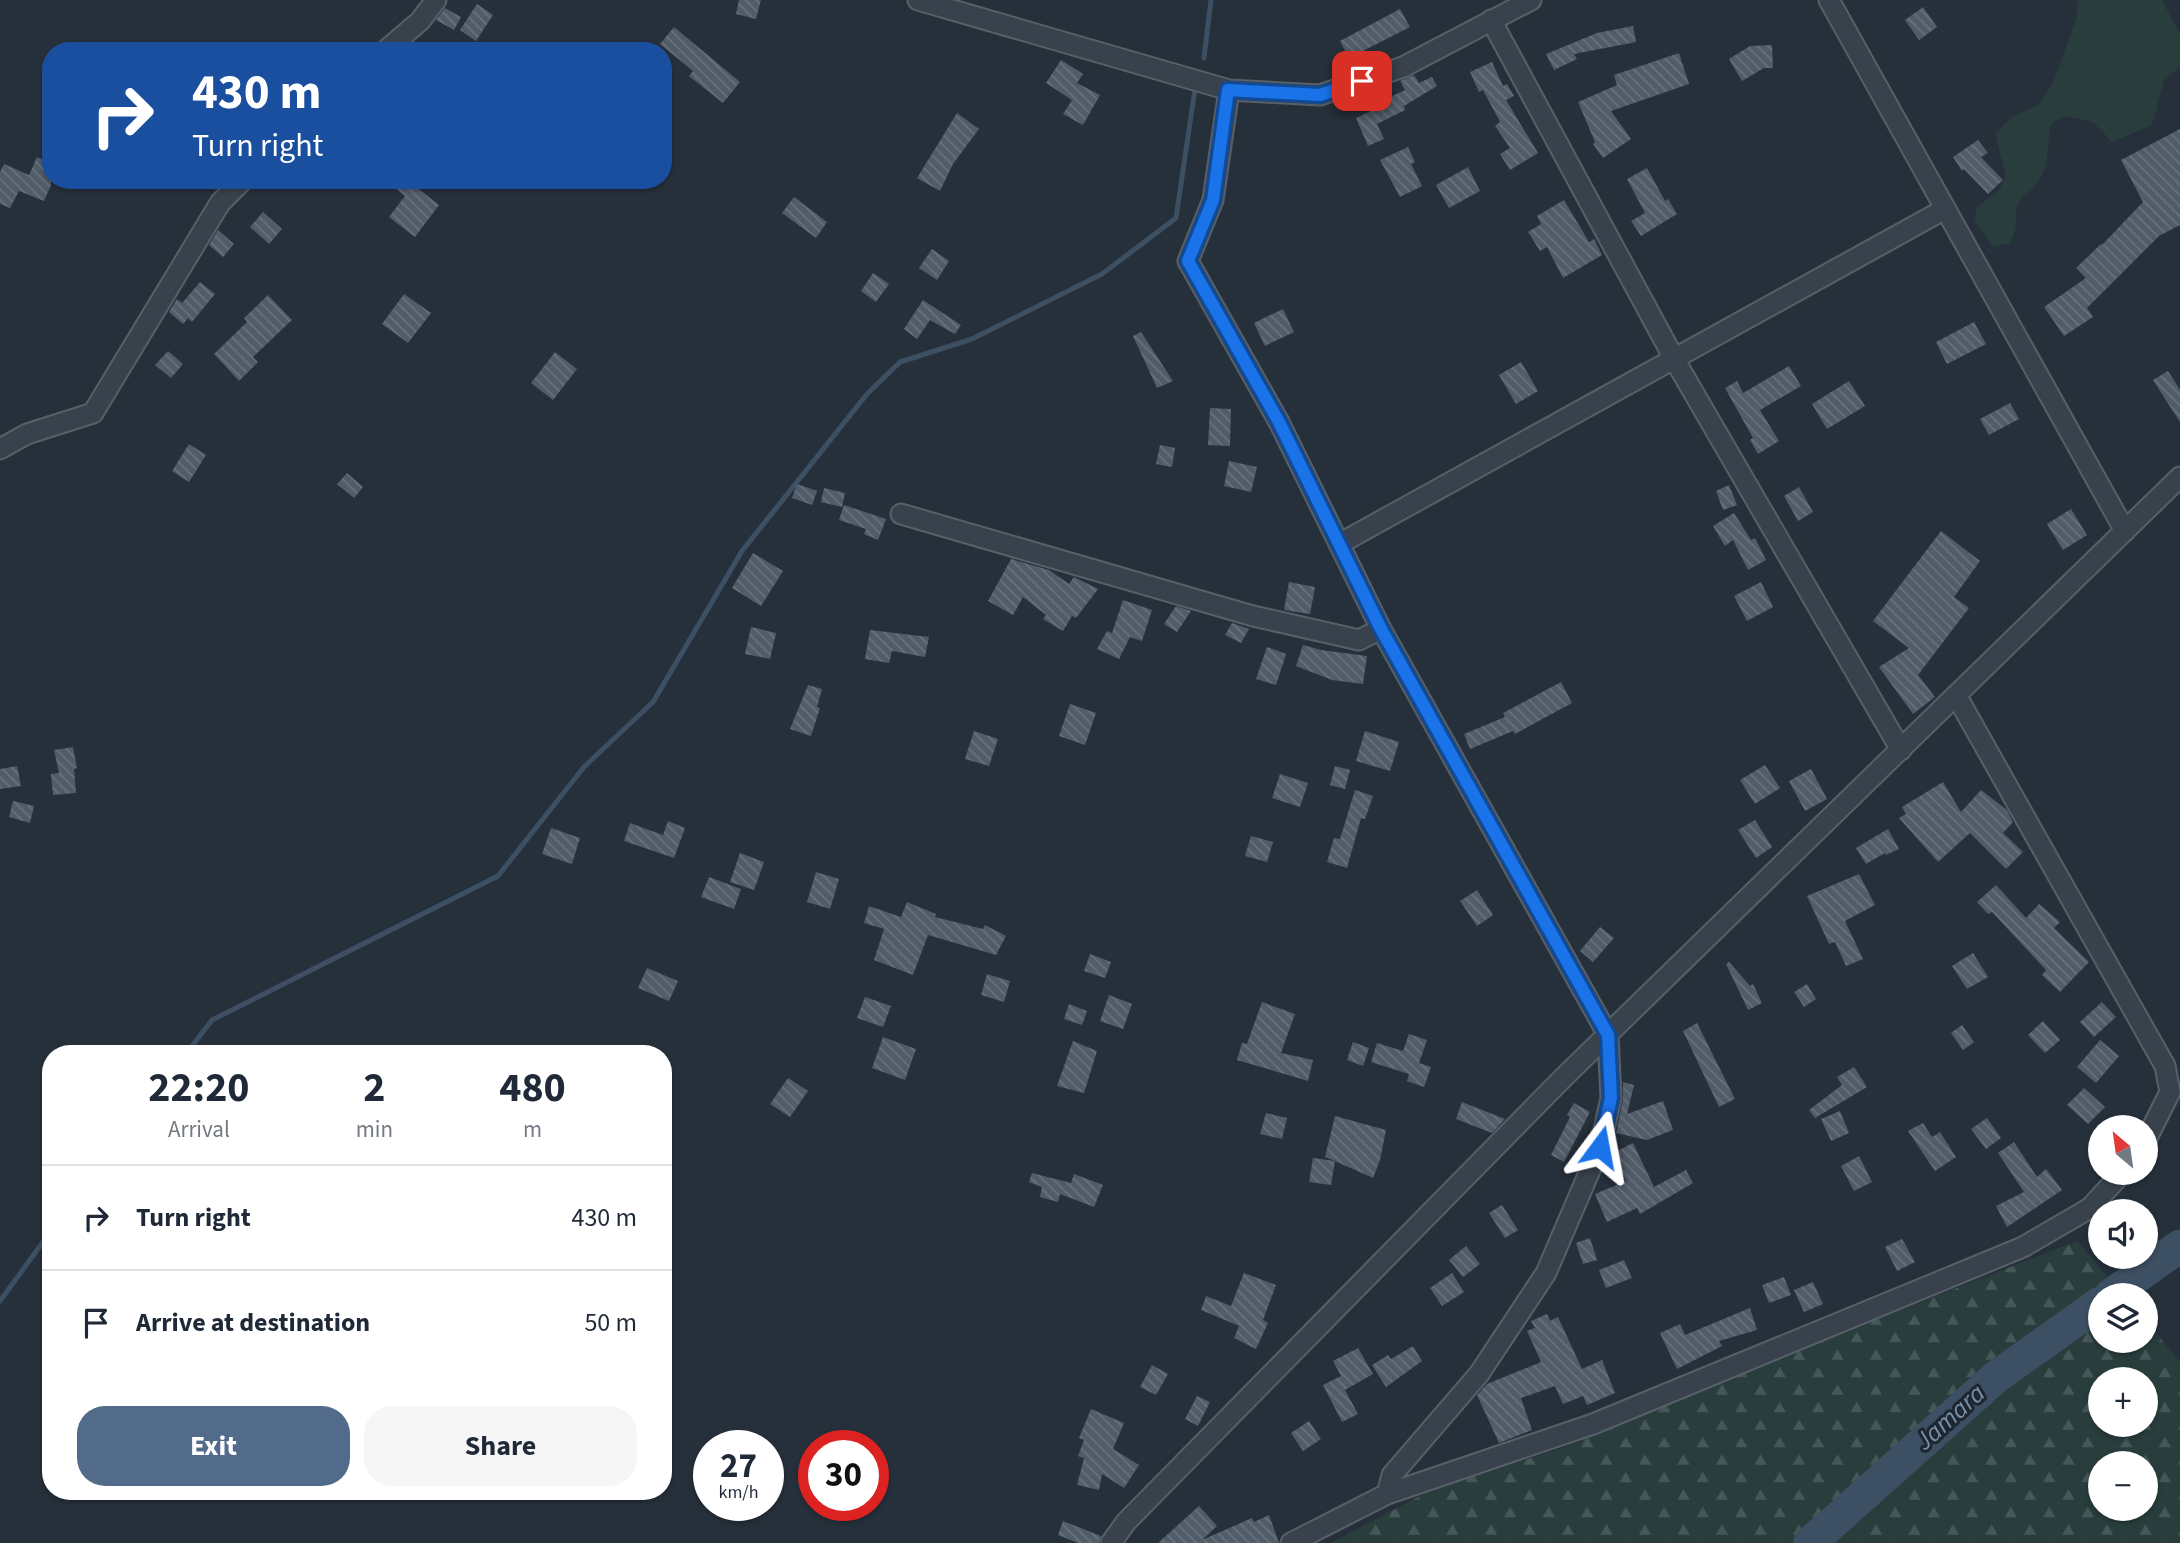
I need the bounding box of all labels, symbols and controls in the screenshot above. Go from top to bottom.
pin [1332,51,1392,111]
text: 430 m [192,58,321,128]
icon: arrive [1343,62,1381,100]
icon: right [77,70,168,161]
text: Turn right [192,123,323,169]
text: 22:20 [148,1058,250,1118]
text: 2 [363,1058,385,1118]
text: 480 [499,1058,566,1118]
position arrow [1563,1110,1637,1184]
text: Arrival [168,1113,230,1146]
text: min [356,1113,393,1146]
text: m [523,1113,542,1146]
north arrow [2088,1115,2158,1185]
map controls [2088,1115,2158,1521]
icon: right [77,1199,115,1237]
text: Turn right [136,1199,251,1236]
text: 430 m [571,1199,637,1236]
button: sound [2088,1199,2158,1269]
button: layers [2088,1283,2158,1353]
icon: arrive [77,1304,115,1342]
text: Arrive at destination [136,1304,370,1341]
text: 50 m [584,1304,637,1341]
button: + [2088,1367,2158,1437]
water label: Jamara [1906,1375,1993,1459]
button: Exit [77,1406,350,1486]
button: Share [364,1406,637,1486]
speed limit sign: 30 [798,1430,889,1521]
text: 27 [720,1441,757,1491]
button: − [2088,1451,2158,1521]
text: km/h [719,1480,758,1505]

